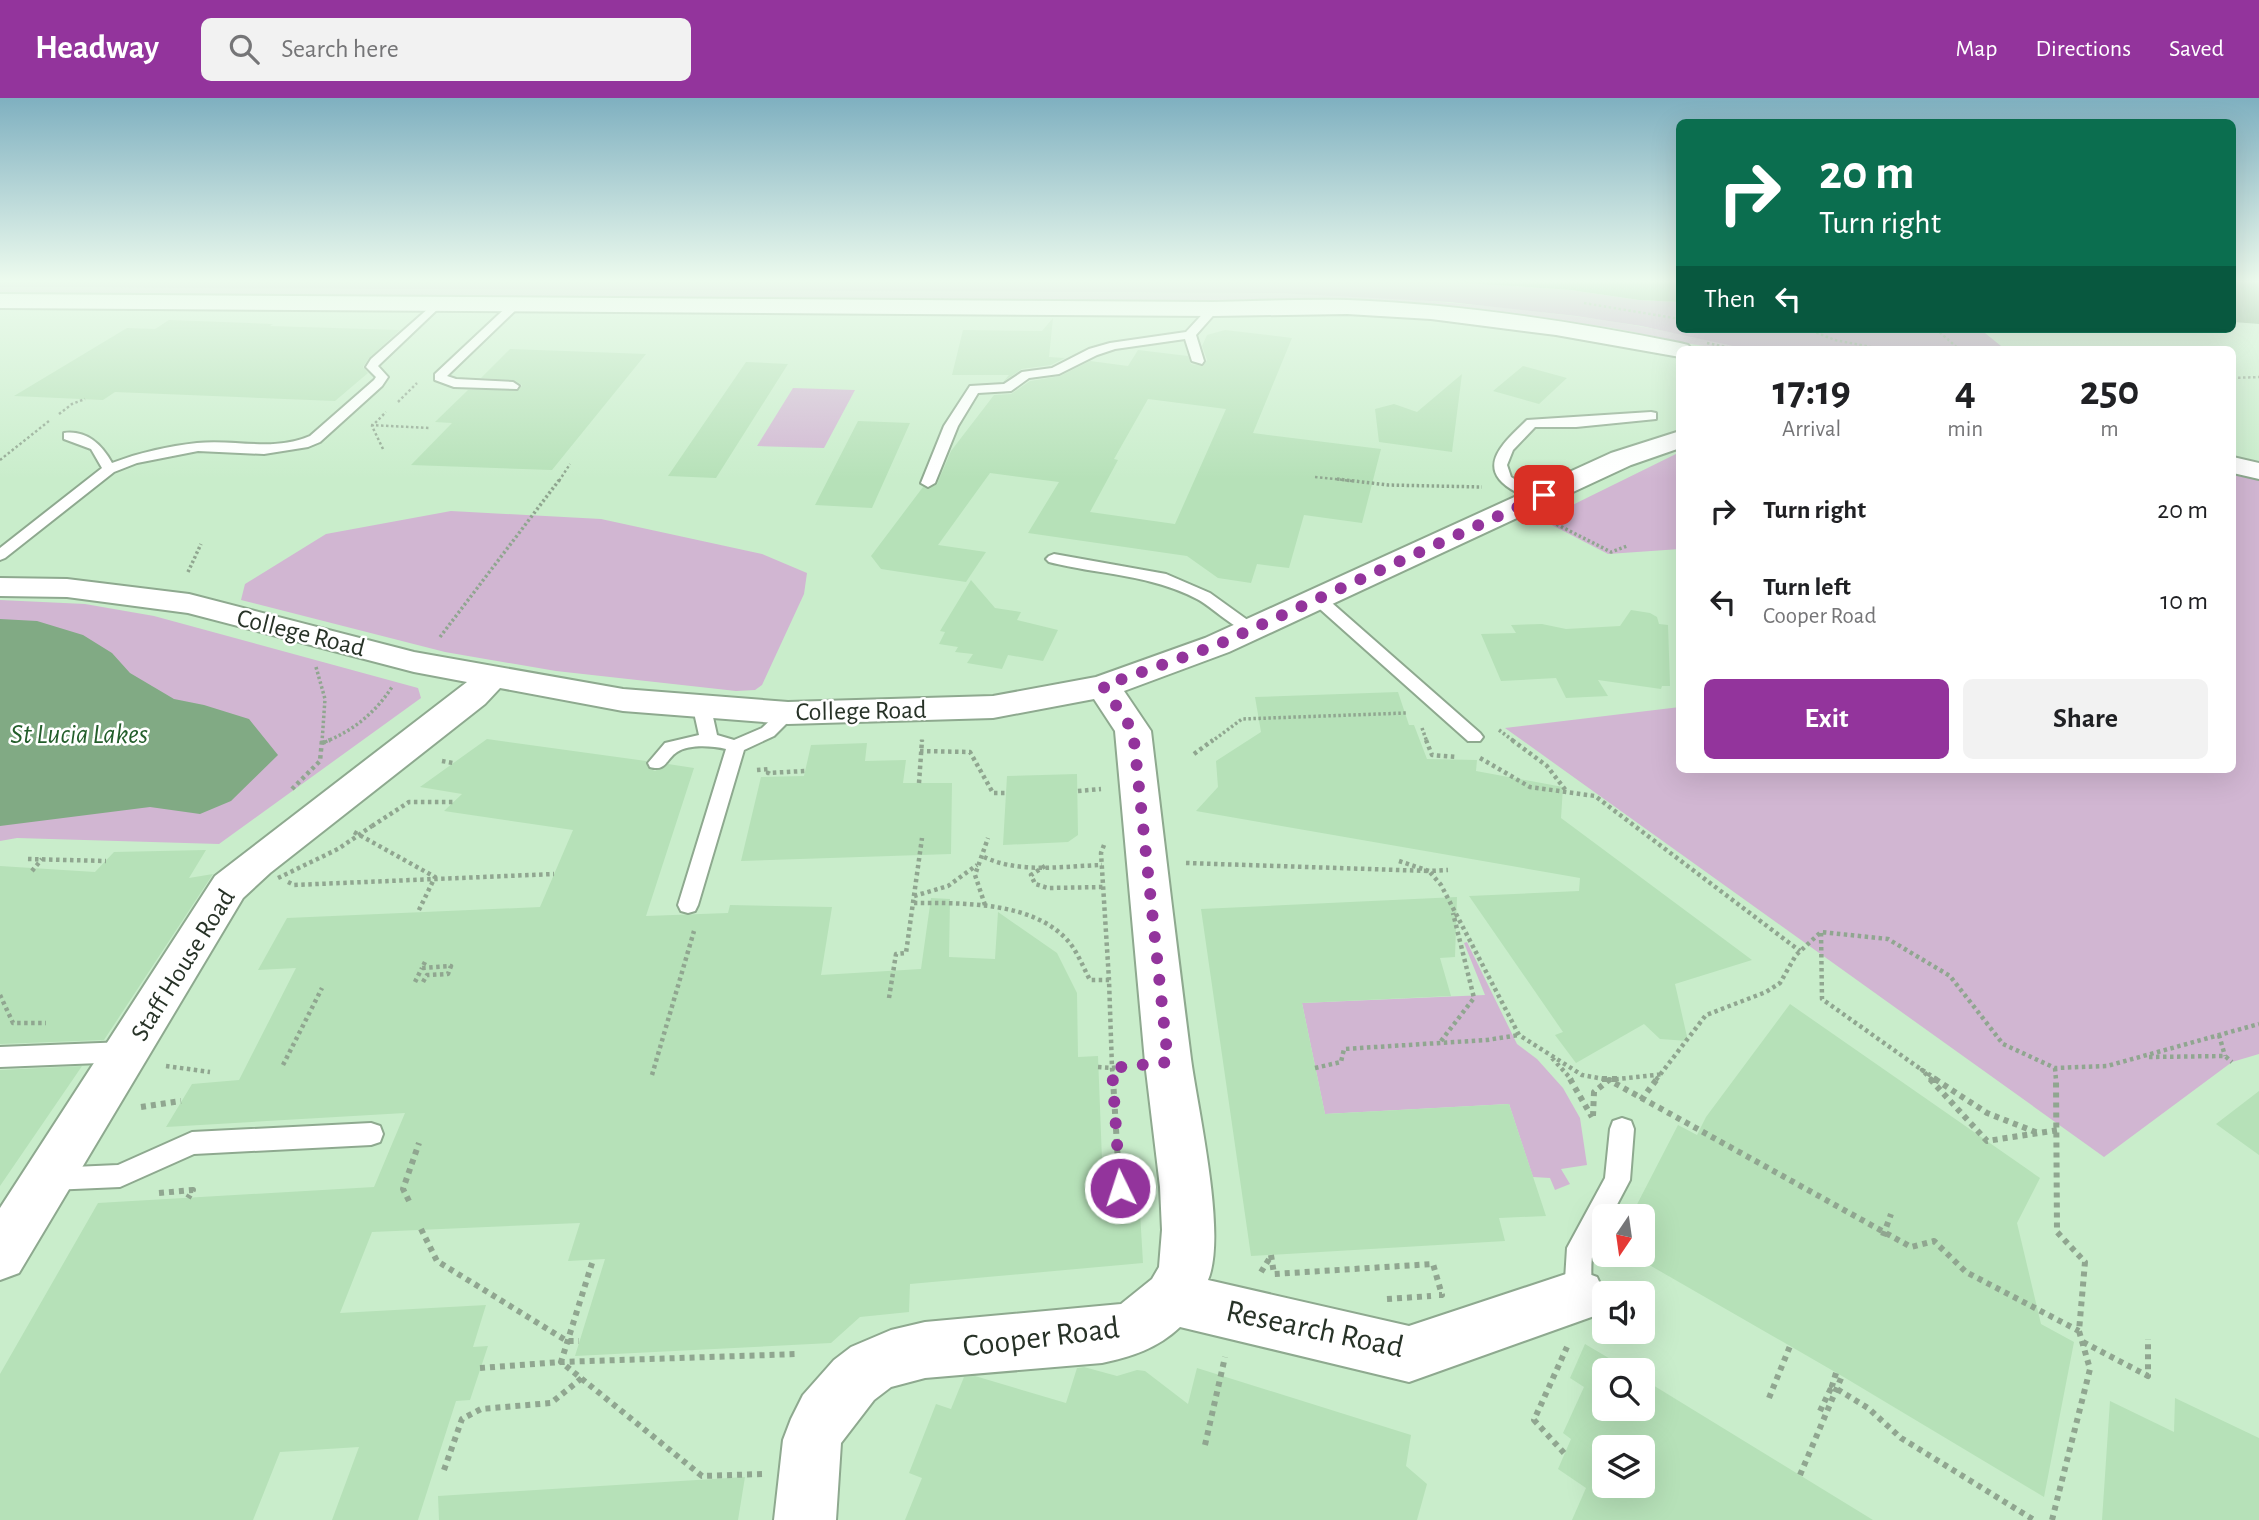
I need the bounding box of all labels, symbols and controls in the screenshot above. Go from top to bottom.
search box [201,18,691,81]
icon: search [225,30,263,68]
text: Headway [35,32,159,65]
text: Search here [281,36,399,62]
text: Map [1955,37,1997,61]
text: Directions [2035,37,2131,61]
text: Saved [2169,37,2224,61]
icon: right [1704,147,1795,238]
text: 20 m [1819,149,1915,198]
text: Turn right [1819,207,1941,239]
icon: left [1769,280,1807,318]
text: Then [1704,286,1755,312]
text: 17:19 [1773,370,1851,412]
text: 4 [1955,370,1976,412]
text: 250 [2080,370,2139,412]
text: Arrival [1782,418,1841,441]
text: min [1947,418,1983,441]
text: m [2100,418,2119,441]
pin [1514,465,1574,525]
icon: arrive [1525,476,1563,514]
icon: right [1704,492,1742,530]
text: Turn right [1763,497,1866,523]
text: 20 m [2157,497,2208,523]
text: Turn left [1763,574,1851,600]
icon: left [1704,583,1742,621]
text: 10 m [2160,588,2208,614]
street label: College Road [234,605,368,661]
text: Cooper Road [1763,605,1876,628]
button: Exit [1704,679,1949,759]
button: Share [1963,679,2208,759]
street label: College Road [795,697,927,725]
water label: St Lucia Lakes [10,721,148,749]
street label: Staff House Road [126,885,240,1045]
position arrow [1083,1151,1157,1225]
north arrow [1592,1204,1656,1267]
map controls [1592,1204,1655,1498]
button: sound [1592,1281,1655,1344]
street label: Research Road [1223,1295,1407,1363]
street label: Cooper Road [961,1312,1121,1362]
button: search [1592,1358,1655,1421]
button: layers [1592,1435,1655,1498]

